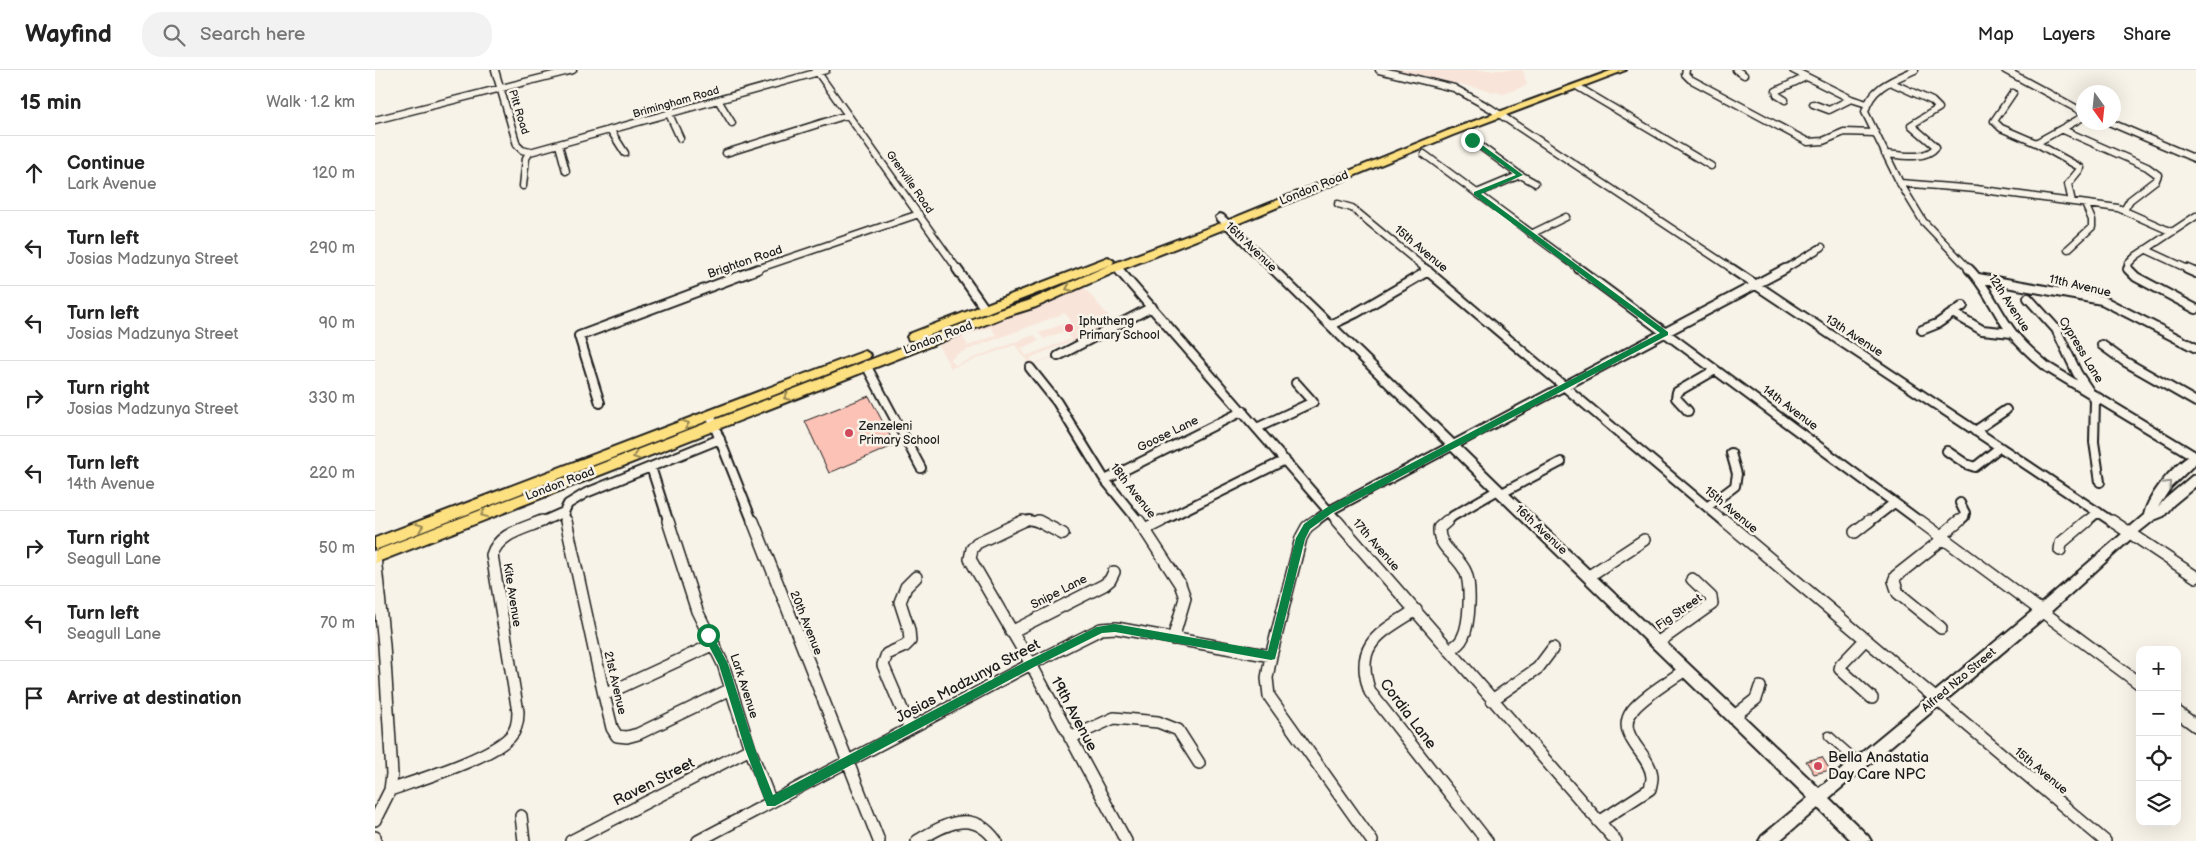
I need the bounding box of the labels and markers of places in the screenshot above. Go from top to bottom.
place label: Iphutheng Primary School [1079,314,1160,343]
marker: Iphutheng Primary School [1063,322,1075,334]
place label: Zenzeleni Primary School [858,419,940,448]
marker: Zenzeleni Primary School [843,427,855,439]
place label: Bella Anastatia Day Care NPC [1828,748,1929,784]
marker: Bella Anastatia Day Care NPC [1812,760,1824,772]

